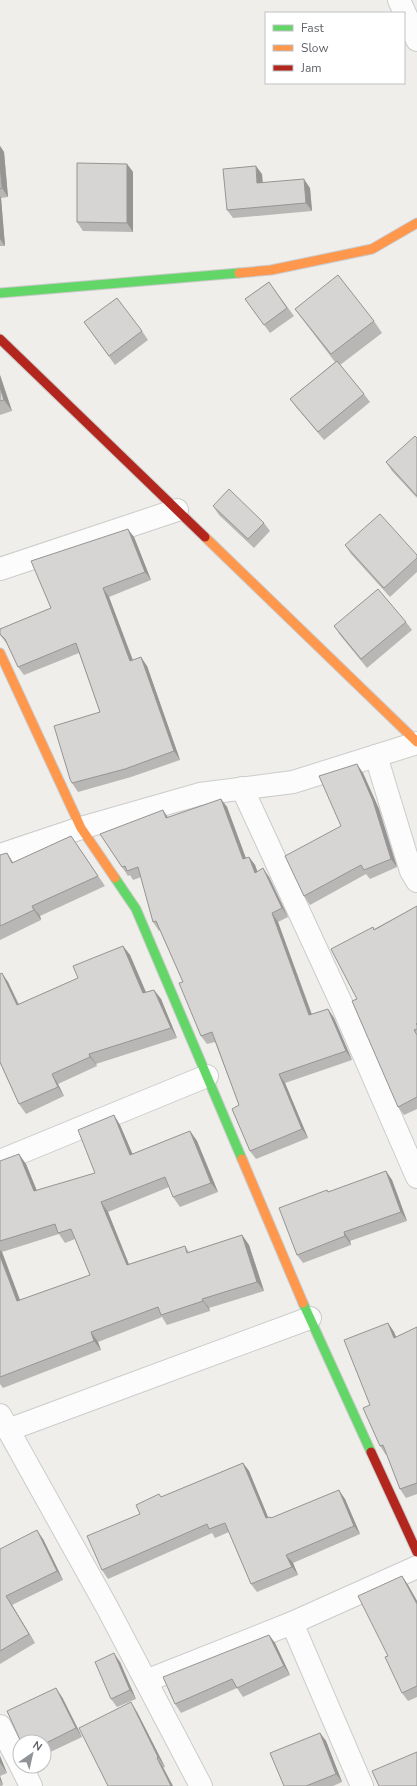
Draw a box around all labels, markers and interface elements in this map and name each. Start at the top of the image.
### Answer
legend [265,12,405,84]
text: Fast [301,20,324,36]
text: Slow [301,40,329,56]
text: Jam [300,60,322,76]
north arrow [12,1734,52,1774]
text: N [30,1738,45,1755]

